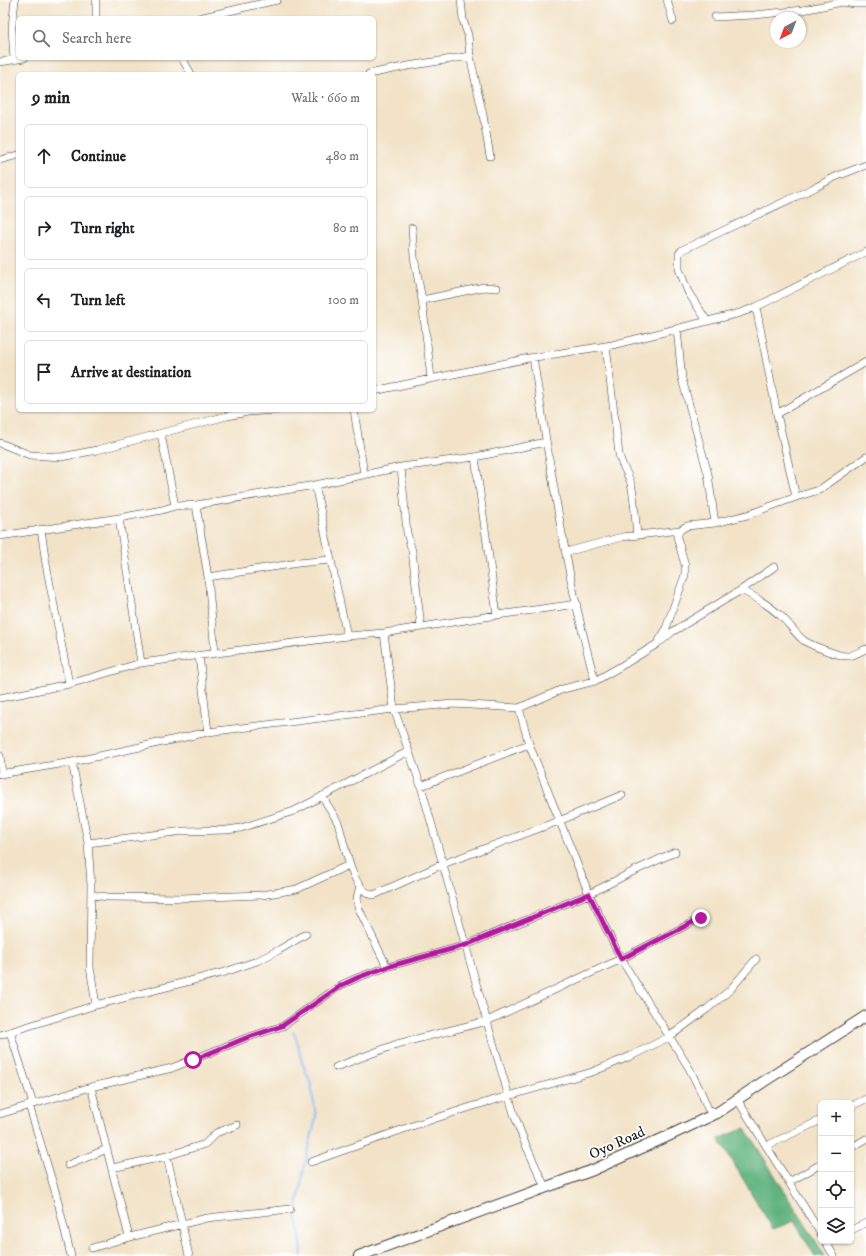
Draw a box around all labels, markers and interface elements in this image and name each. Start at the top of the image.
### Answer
north arrow [770,12,806,48]
search box [16,16,376,60]
icon: search [30,27,52,49]
text: Search here [62,29,131,48]
text: 9 min [32,87,70,109]
text: Walk · 660 m [291,90,360,106]
icon: ahead [33,145,55,167]
text: Continue [71,147,126,166]
text: 480 m [325,148,359,164]
icon: right [33,217,55,239]
text: Turn right [71,219,134,238]
text: 80 m [333,220,359,236]
icon: left [33,289,55,311]
text: Turn left [71,291,125,310]
text: 100 m [328,292,359,308]
icon: arrive [33,361,55,383]
text: Arrive at destination [71,363,191,382]
route end [692,909,710,927]
route start [184,1051,202,1069]
map controls [818,1100,854,1244]
button: + [818,1100,854,1136]
street label: Oyo Road [586,1122,648,1164]
button: − [818,1136,854,1172]
button: locate [818,1172,854,1208]
button: layers [818,1208,854,1244]

